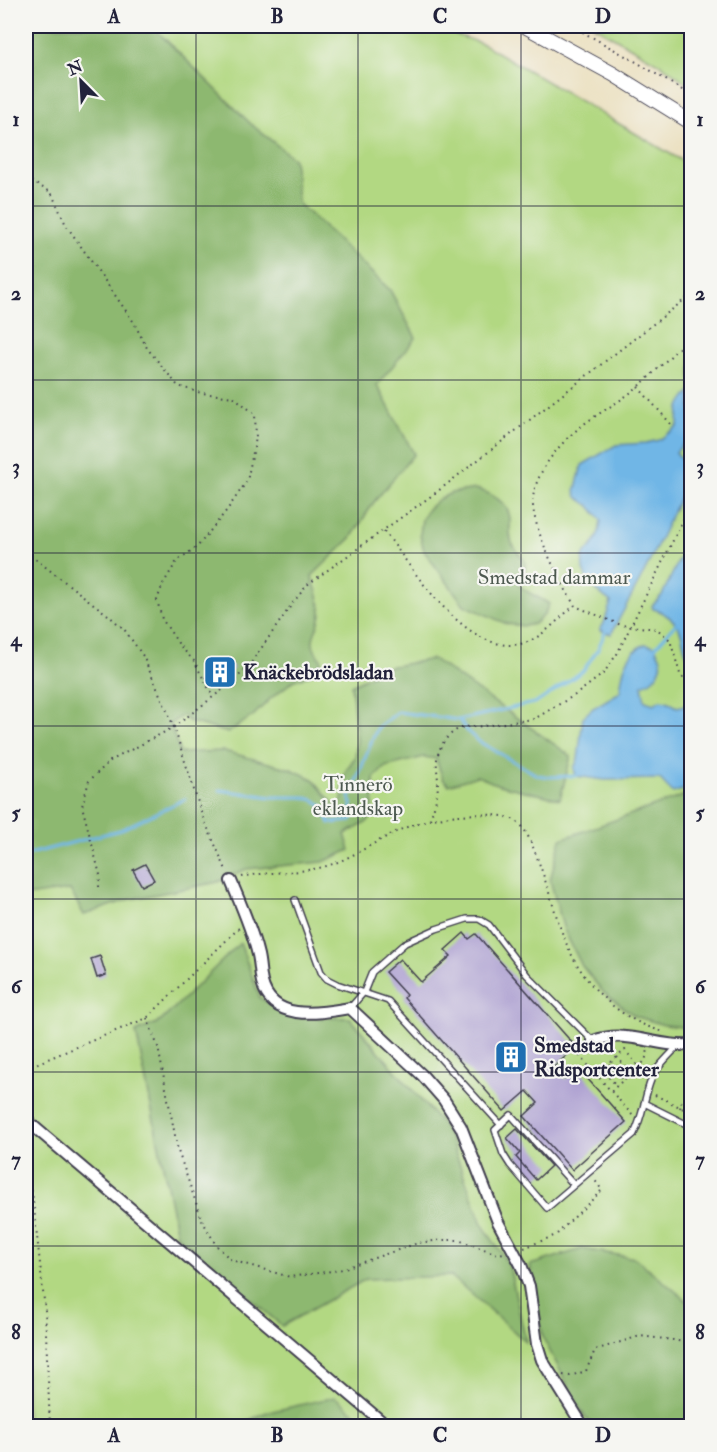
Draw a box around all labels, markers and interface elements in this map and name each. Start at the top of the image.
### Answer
text: A [107,4,121,29]
text: B [270,4,284,29]
text: C [433,4,447,29]
text: D [595,4,611,29]
north arrow [51,51,111,111]
text: N [64,56,87,81]
text: 1 [12,107,20,132]
text: 1 [696,107,704,132]
text: 2 [11,281,21,306]
text: 2 [695,281,705,306]
text: 3 [12,454,20,479]
text: 3 [696,454,704,479]
park label: Smedstad dammar [478,564,630,591]
text: 4 [10,627,23,652]
text: 4 [694,627,707,652]
building icon: Knäckebrödsladan [202,654,238,690]
place label: Knäckebrödsladan [243,659,394,686]
park label: Tinnerö eklandskap [313,771,403,822]
text: 5 [12,800,22,825]
text: 5 [696,800,706,825]
text: 6 [11,974,23,999]
text: 6 [695,974,707,999]
place label: Smedstad Ridsportcenter [534,1032,660,1083]
building icon: Smedstad Ridsportcenter [493,1039,529,1075]
text: 7 [11,1147,21,1172]
text: 7 [695,1147,705,1172]
text: 8 [11,1320,21,1345]
text: 8 [695,1320,705,1345]
text: A [107,1423,121,1448]
text: B [270,1423,284,1448]
text: C [433,1423,447,1448]
text: D [595,1423,611,1448]

